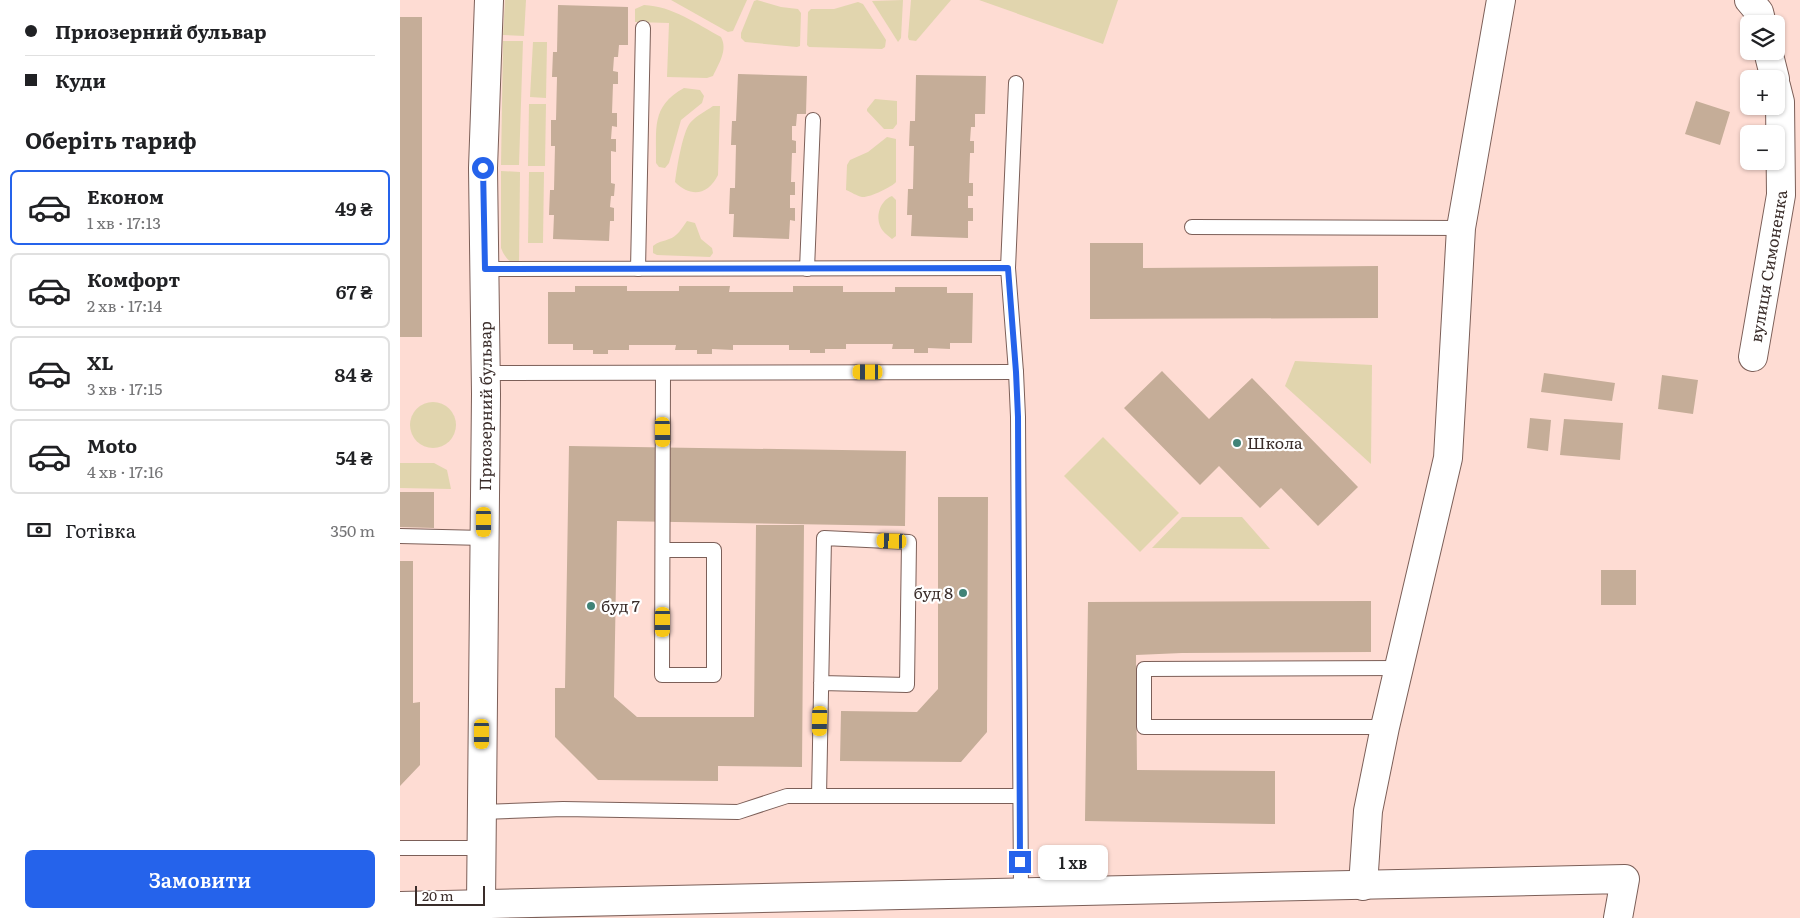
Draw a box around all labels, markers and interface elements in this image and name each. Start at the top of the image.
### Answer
map controls [1740,15,1785,170]
button: layers [1740,15,1785,60]
text: Приозерний бульвар [55,17,267,45]
text: Куди [55,66,106,94]
button: + [1740,70,1785,115]
text: Оберіть тариф [25,123,197,156]
button: − [1740,125,1785,170]
route start [472,157,494,179]
text: Економ [87,182,164,210]
icon: car [27,185,72,230]
street label: вулиця Симоненка [1743,190,1792,344]
text: 49 ₴ [335,194,373,222]
text: 1 хв · 17:13 [87,210,161,234]
text: Комфорт [87,265,180,293]
icon: car [27,268,72,313]
text: 67 ₴ [336,277,373,305]
text: 2 хв · 17:14 [87,293,162,317]
street label: Приозерний бульвар [472,321,497,491]
text: XL [87,348,114,376]
icon: car [27,351,72,396]
text: 84 ₴ [335,360,373,388]
car [853,365,883,380]
text: 3 хв · 17:15 [87,376,162,400]
car [655,417,670,447]
place label: Школа [1247,430,1303,454]
text: Moto [87,431,137,459]
icon: car [27,434,72,479]
marker: Школа [1231,437,1243,449]
text: 54 ₴ [335,443,373,471]
text: 4 хв · 17:16 [87,459,163,483]
car [476,507,491,537]
icon: cash [25,516,53,544]
text: Готівка [65,516,136,544]
text: 350 m [330,518,375,542]
car [876,533,907,549]
place label: буд 8 [913,580,953,604]
marker: буд 8 [957,587,969,599]
place label: буд 7 [601,593,640,617]
marker: буд 7 [585,600,597,612]
car [655,607,670,637]
car [812,706,827,736]
car [474,719,489,749]
callout: 1 хв [1038,844,1108,880]
button: Замовити [25,850,375,908]
text: 1 хв [1059,850,1087,874]
route end [1009,851,1031,873]
scale bar [415,883,485,906]
text: 20 m [422,885,454,905]

